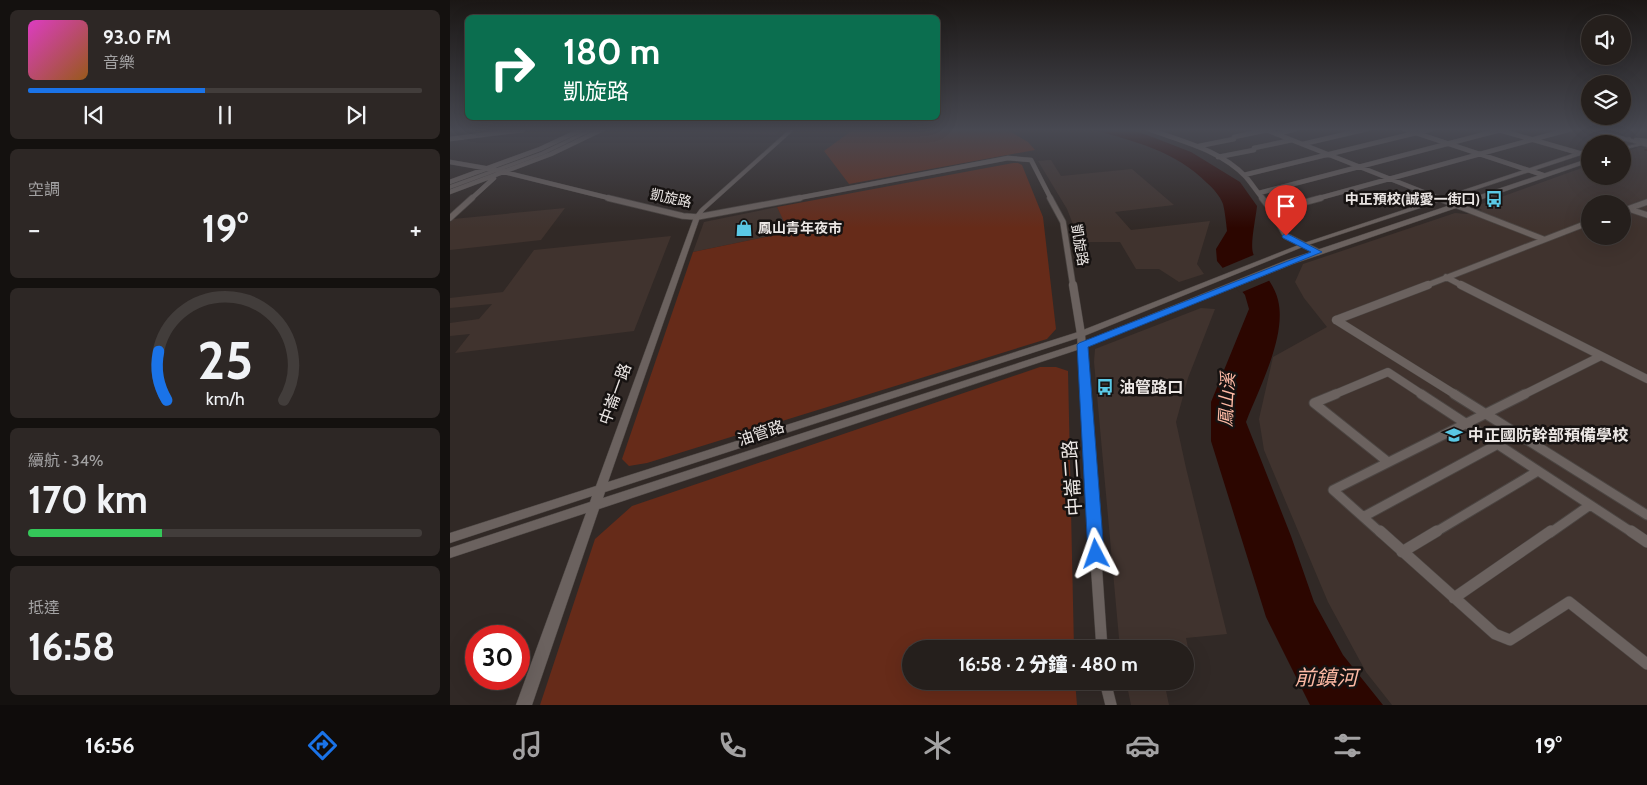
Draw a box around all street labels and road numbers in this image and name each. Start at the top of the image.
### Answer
street label: 凱旋路 [649,185,693,211]
street label: 凱旋路 [1067,223,1093,267]
street label: 中崙一路 [595,361,635,427]
street label: 油管路 [735,417,787,449]
street label: 中崙二路 [1058,439,1086,517]

